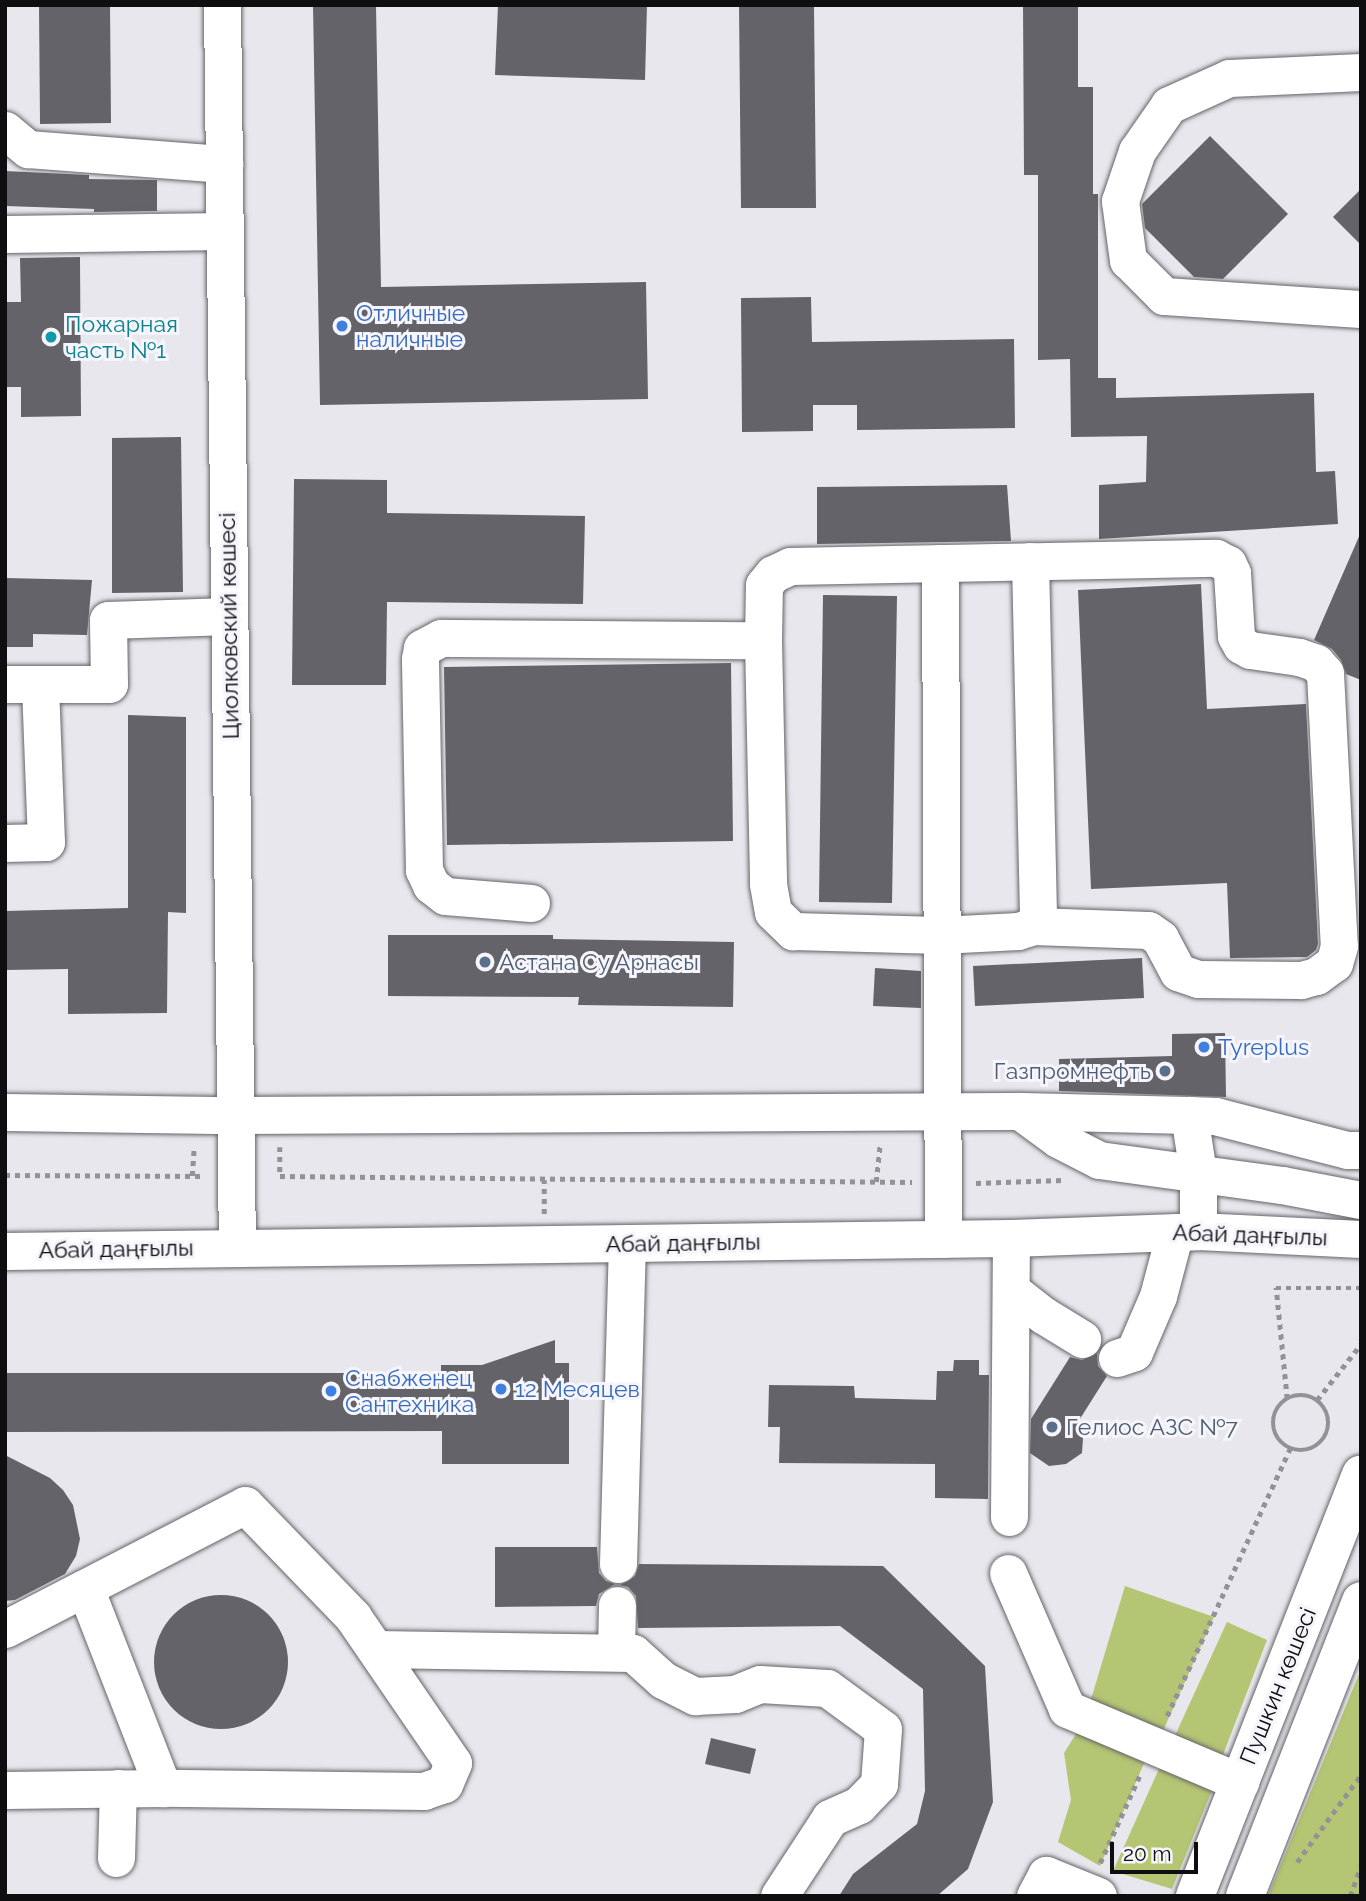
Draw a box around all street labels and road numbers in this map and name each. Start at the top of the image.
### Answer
street label: Циолковский көшесі [213,512,245,740]
street label: Абай даңғылы [1172,1219,1328,1251]
street label: Абай даңғылы [605,1228,761,1258]
street label: Абай даңғылы [38,1234,194,1264]
street label: Пушкин көшесі [1234,1604,1322,1768]

